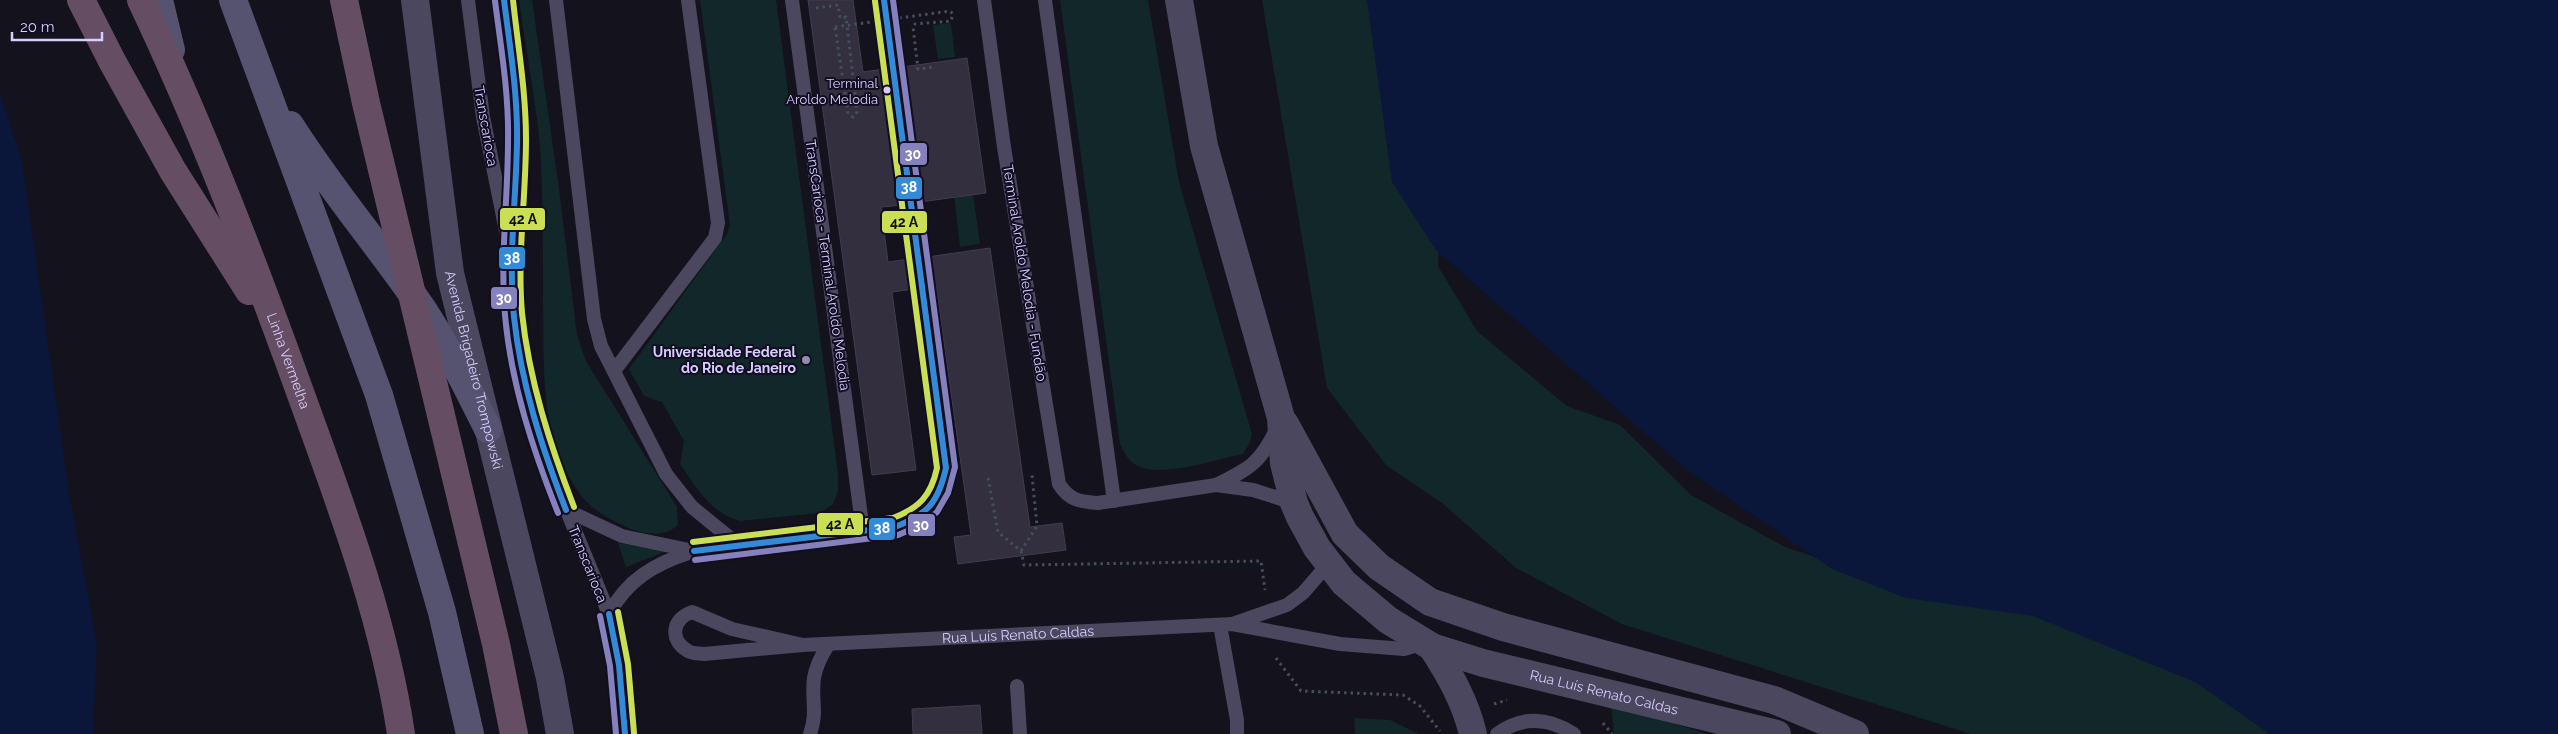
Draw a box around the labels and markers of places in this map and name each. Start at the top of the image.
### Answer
place label: Terminal Aroldo Melodia [786,76,878,107]
marker: Terminal Aroldo Melodia [882,85,892,95]
place label: Universidade Federal do Rio de Janeiro [653,344,797,376]
marker: Universidade Federal do Rio de Janeiro [800,354,812,366]

